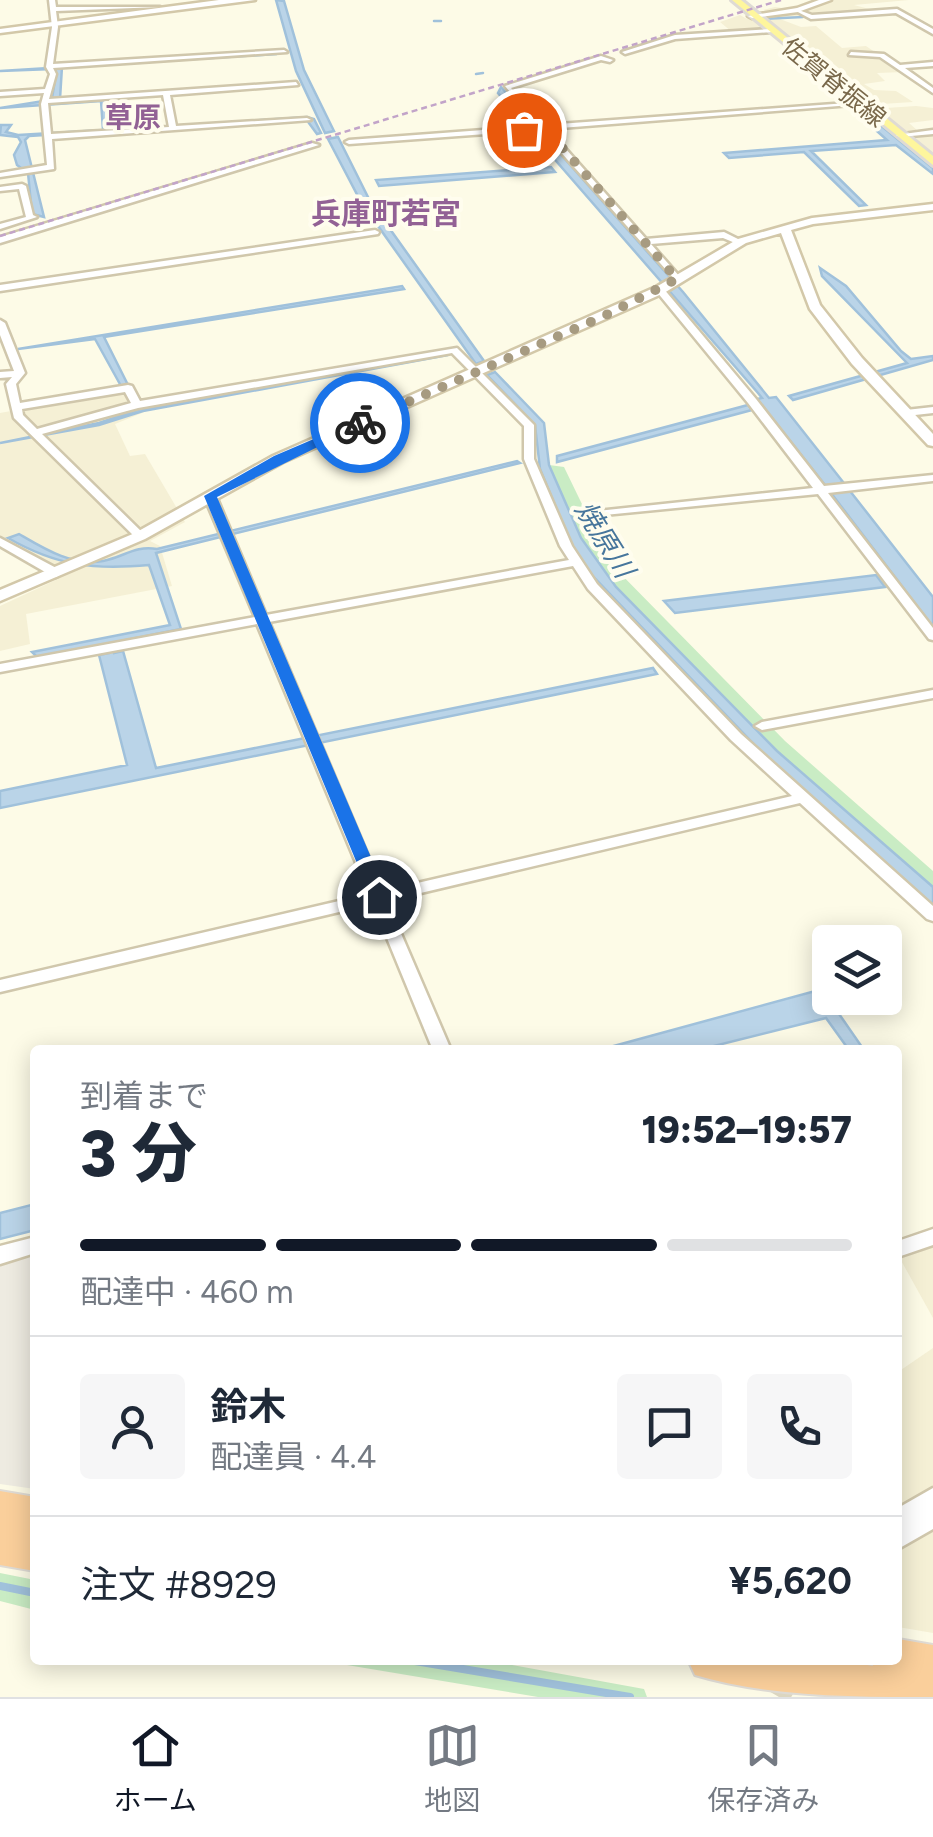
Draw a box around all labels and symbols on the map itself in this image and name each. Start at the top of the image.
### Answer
street label: 佐賀脊振線 [776,31,892,133]
pin [482,88,567,173]
district label: 草原 [105,100,161,134]
district label: 兵庫町若宮 [311,195,461,232]
courier [310,373,410,473]
water label: 焼原川 [568,494,643,586]
pin [337,855,422,940]

